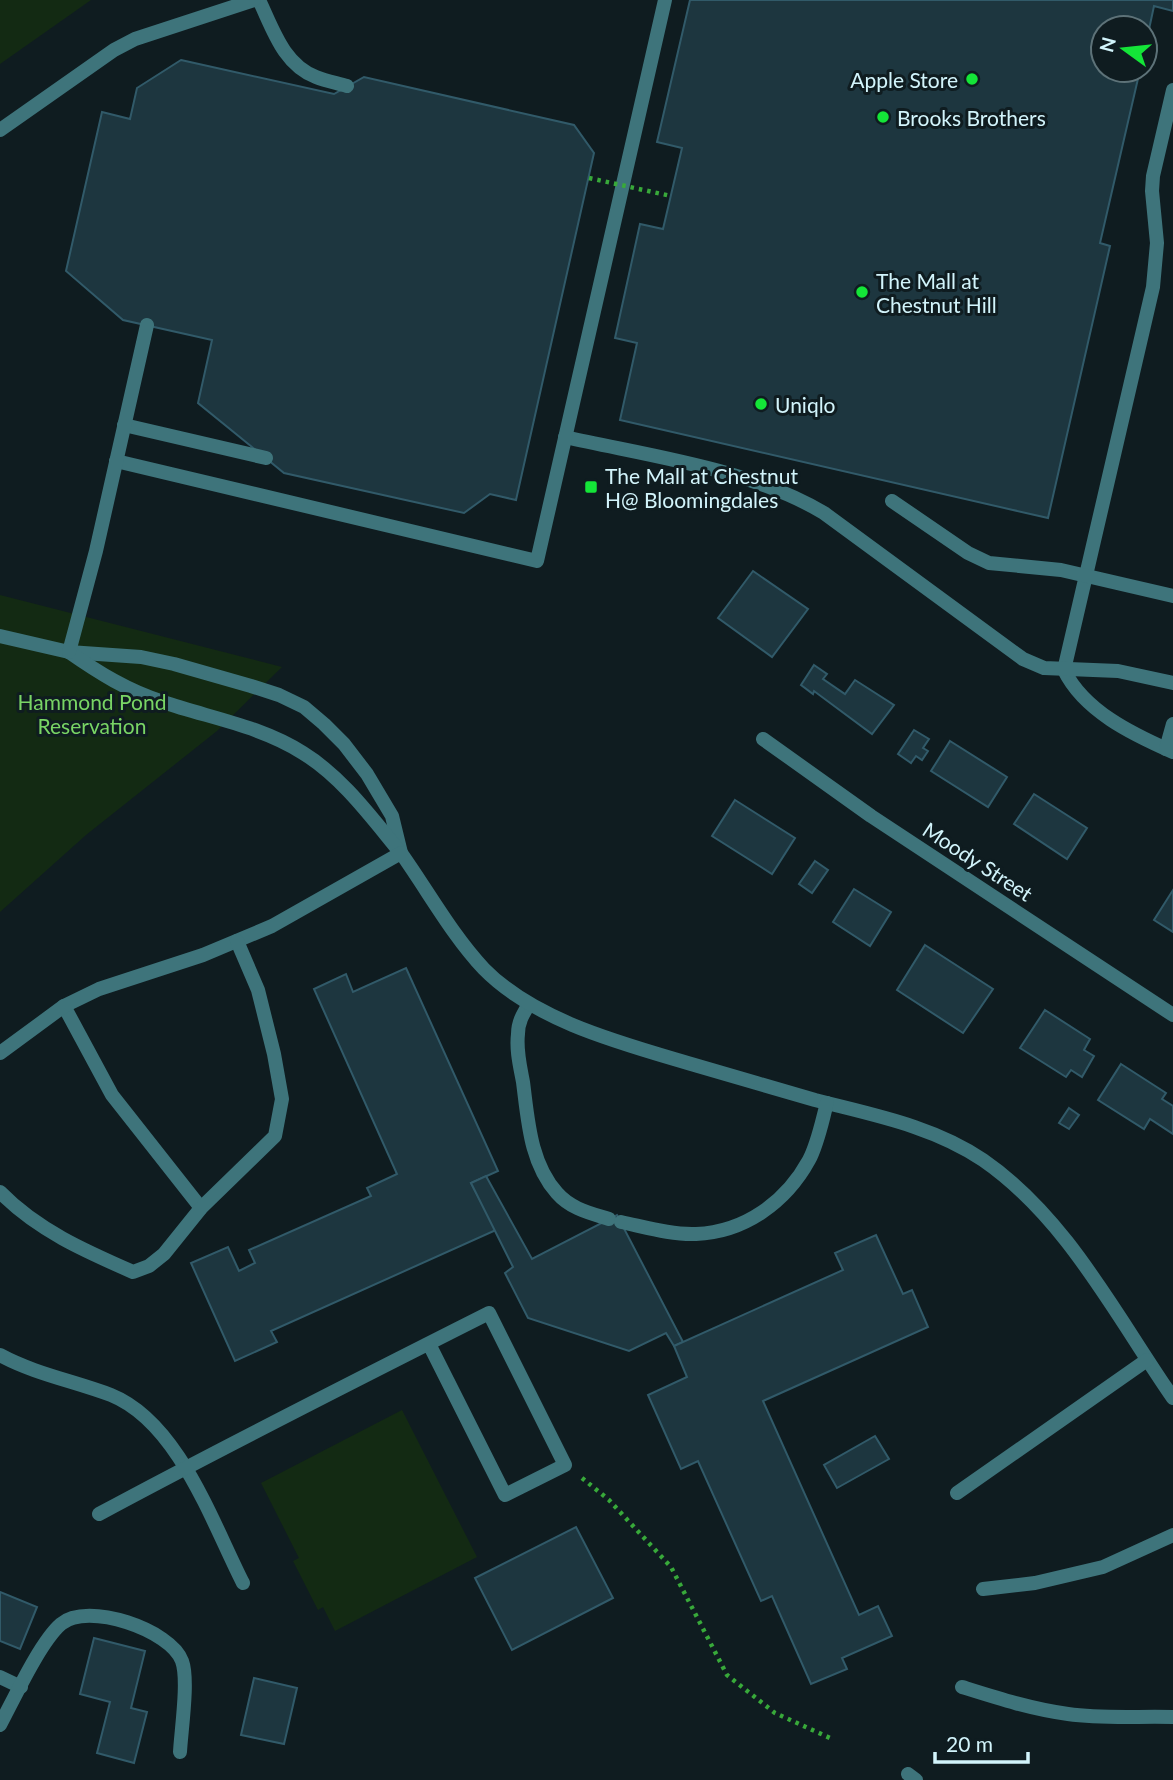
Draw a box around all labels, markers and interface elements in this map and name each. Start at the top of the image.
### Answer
north arrow [1089,14,1159,84]
text: N [1094,34,1120,55]
place label: Apple Store [850,67,958,92]
marker: Apple Store [964,71,980,87]
place label: Brooks Brothers [897,105,1046,130]
marker: Brooks Brothers [875,109,891,125]
place label: The Mall at Chestnut Hill [876,268,997,317]
marker: The Mall at Chestnut Hill [854,284,870,300]
place label: Uniqlo [775,392,836,417]
marker: Uniqlo [753,396,769,412]
place label: The Mall at Chestnut H@ Bloomingdales [605,463,798,512]
marker: The Mall at Chestnut H@ Bloomingdales [583,479,599,495]
park label: Hammond Pond Reservation [18,689,166,738]
street label: Moody Street [918,816,1038,906]
scale bar [935,1720,1028,1764]
text: 20 m [946,1731,993,1756]

